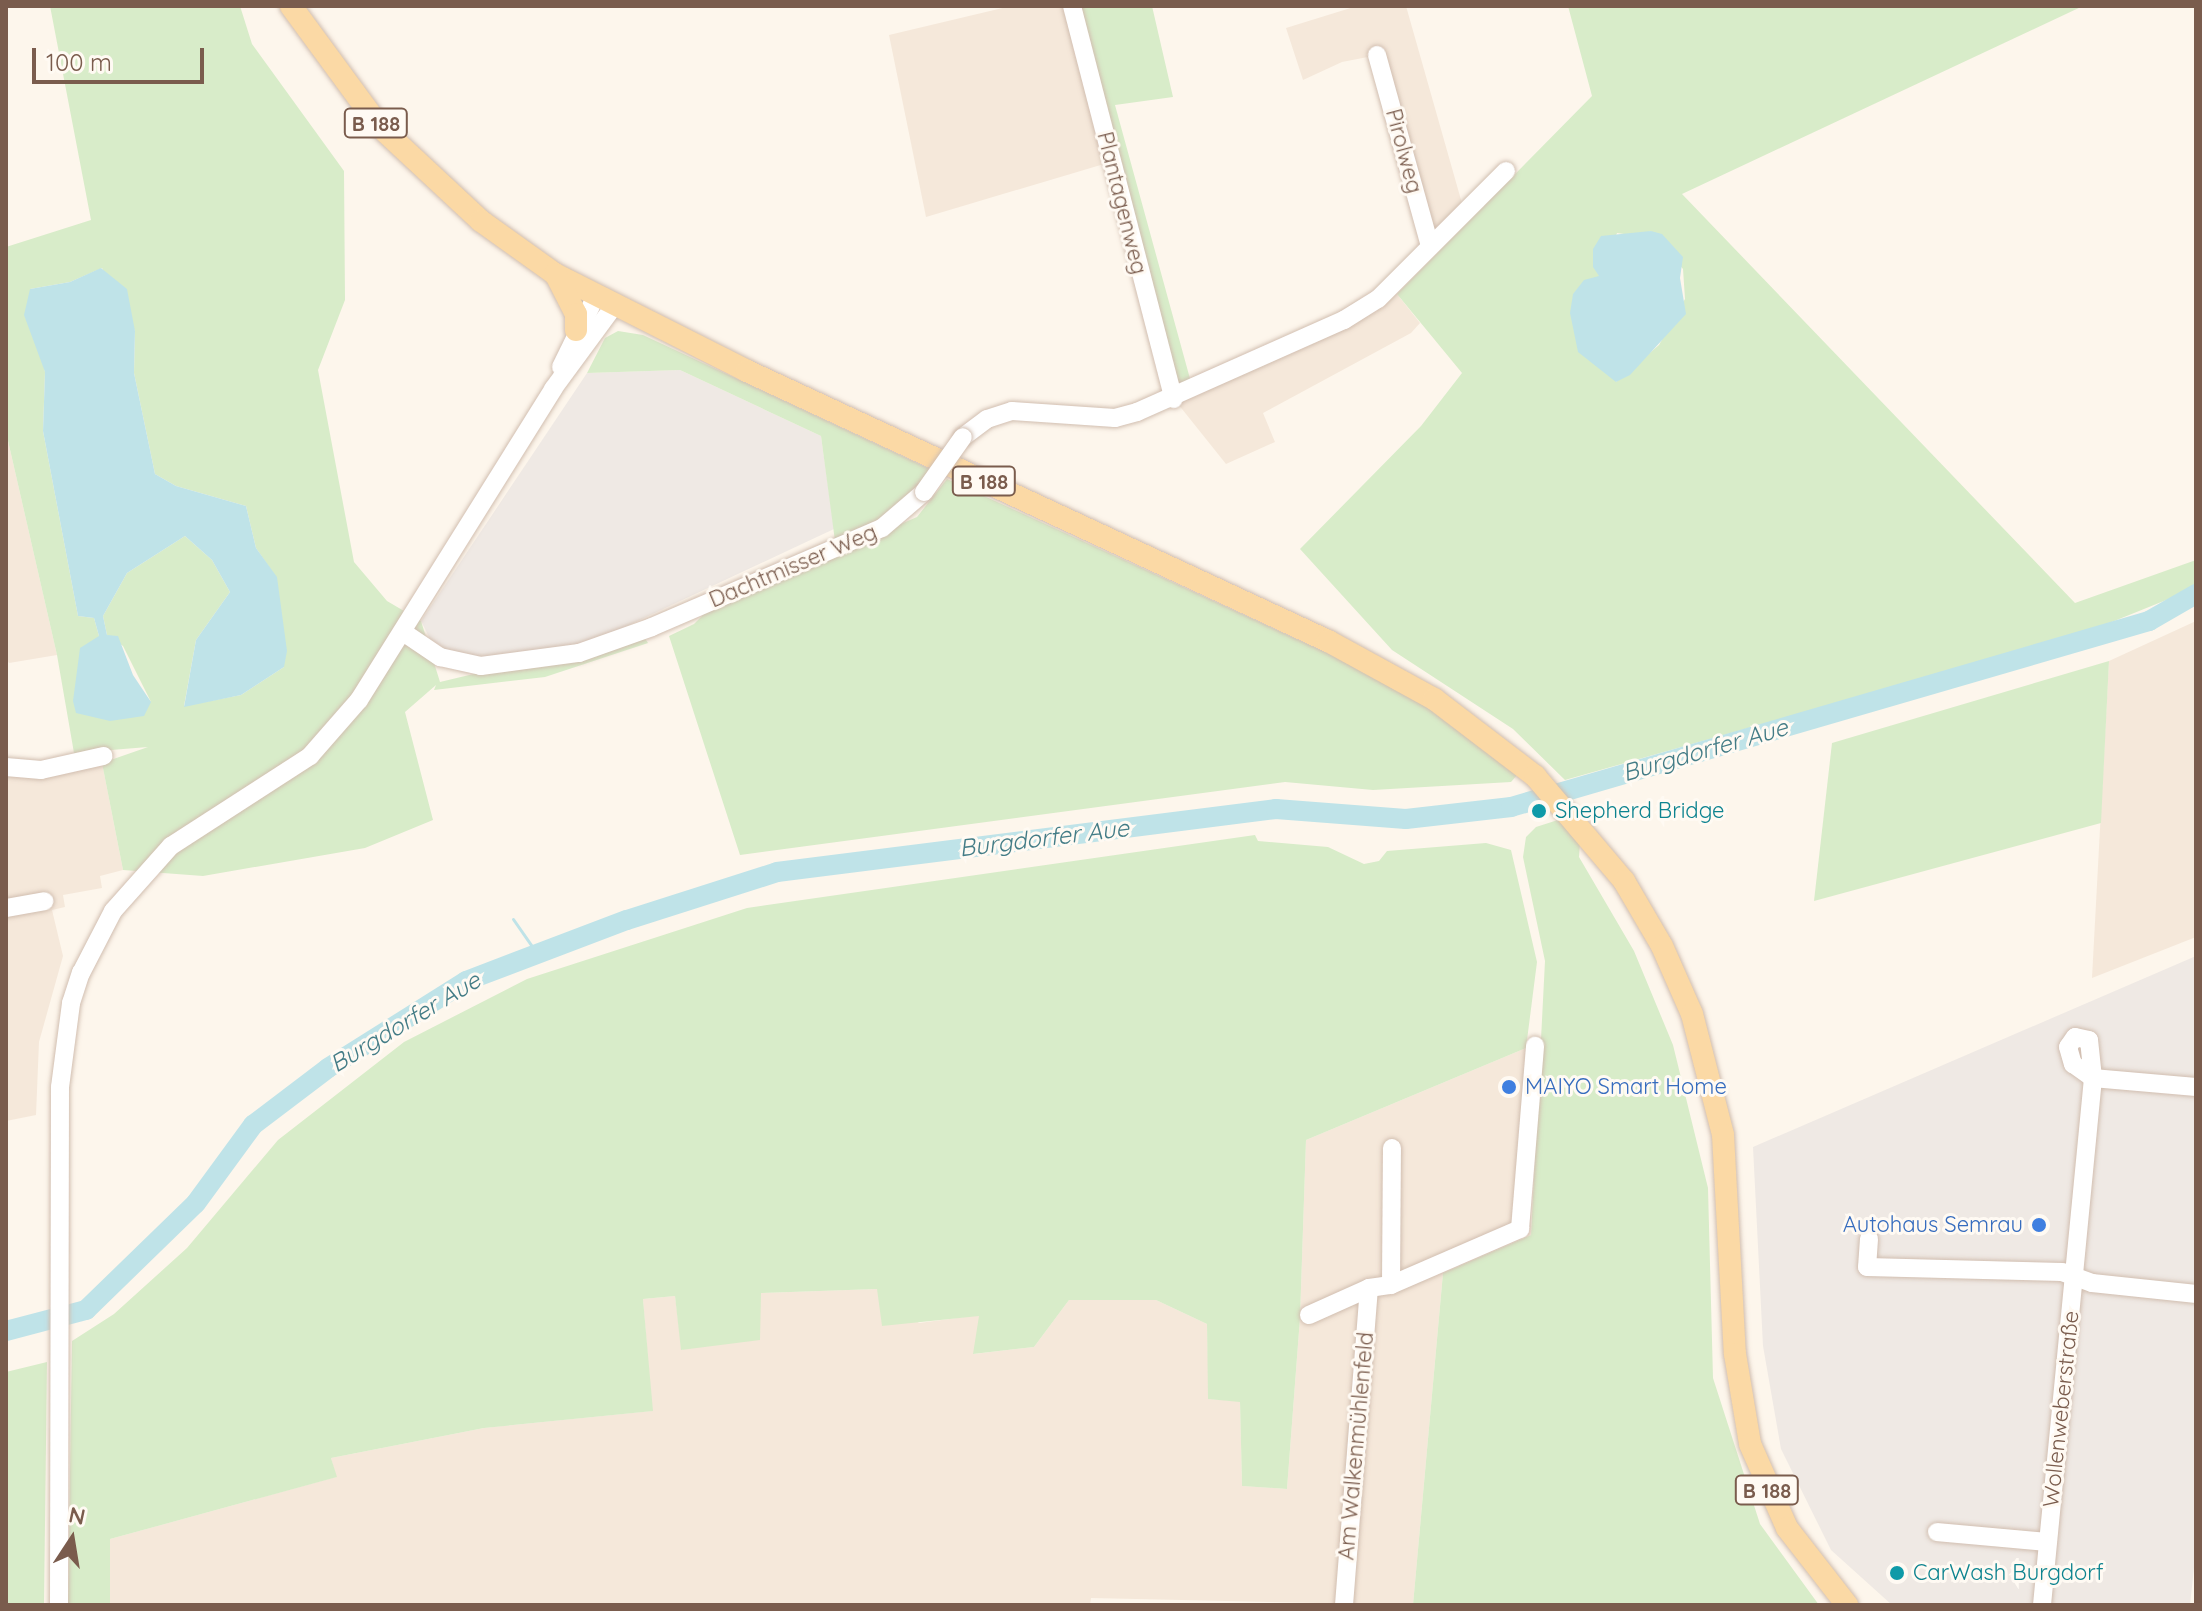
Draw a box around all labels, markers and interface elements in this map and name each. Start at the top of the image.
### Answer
scale bar [36,32,208,82]
text: 100 m [46,47,112,77]
street label: Pirolweg [1380,106,1428,196]
road number: B 188 [342,107,410,139]
street label: Plantagenweg [1092,129,1152,277]
road number: B 188 [950,465,1018,497]
street label: Dachtmisser Weg [705,519,881,613]
water label: Burgdorfer Aue [1619,713,1791,787]
place label: Shepherd Bridge [1555,798,1724,824]
marker: Shepherd Bridge [1530,802,1548,820]
water label: Burgdorfer Aue [958,813,1130,863]
water label: Burgdorfer Aue [324,966,486,1078]
place label: MAIYO Smart Home [1525,1074,1727,1100]
marker: MAIYO Smart Home [1500,1078,1518,1096]
place label: Autohaus Semrau [1843,1212,2023,1238]
marker: Autohaus Semrau [2030,1216,2048,1234]
street label: Wollenweberstraße [2038,1309,2084,1509]
street label: Am Walkenmühlenfeld [1333,1331,1379,1561]
road number: B 188 [1733,1474,1801,1506]
north arrow [32,1499,112,1579]
text: N [66,1500,88,1531]
place label: CarWash Burgdorf [1913,1560,2104,1586]
marker: CarWash Burgdorf [1888,1564,1906,1582]

